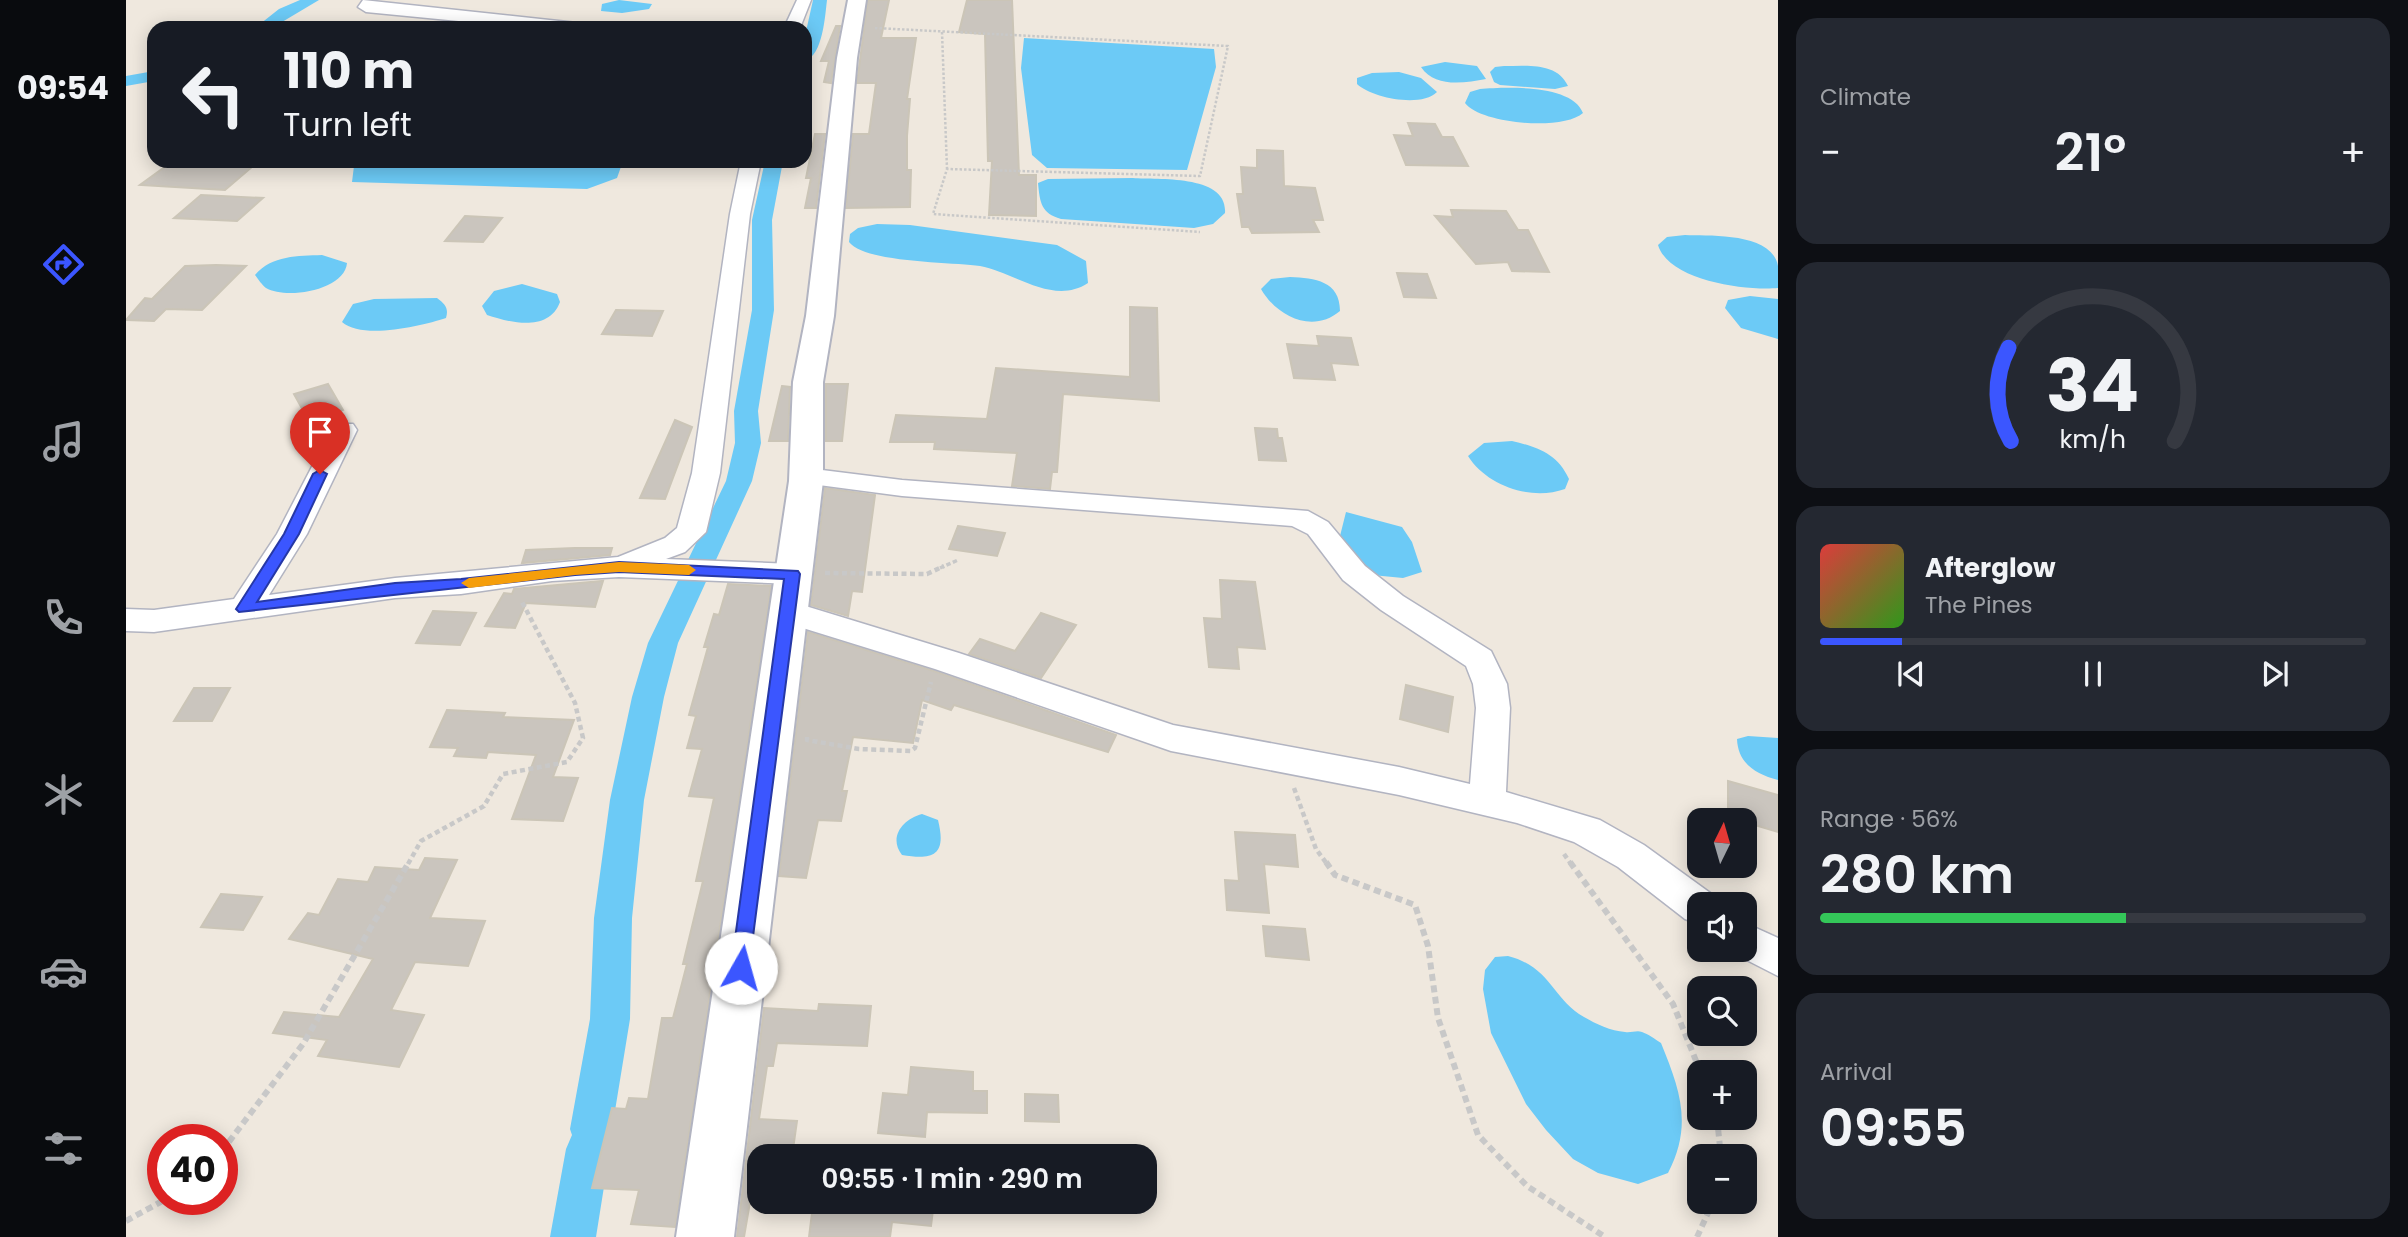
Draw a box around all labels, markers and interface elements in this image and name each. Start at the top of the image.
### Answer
text: 110 m [283,37,414,105]
icon: left [168,49,259,140]
text: 09:54 [17,65,109,110]
text: Climate [1820,81,1911,113]
text: Turn left [283,102,412,147]
text: 21° [2055,116,2126,189]
text: − [1820,126,1841,179]
text: + [2340,126,2366,179]
icon: directions [39,240,88,289]
text: 34 [2046,335,2140,436]
pin [290,402,350,474]
icon: arrive [301,413,339,451]
icon: music [39,417,88,466]
text: km/h [2060,421,2126,456]
text: Afterglow [1925,550,2056,586]
text: The Pines [1925,589,2033,621]
icon: phone [39,593,88,642]
icon: previous [1892,655,1930,693]
icon: pause [2074,655,2112,693]
icon: next [2256,655,2294,693]
icon: climate [39,770,88,819]
text: Range · 56% [1820,803,1958,835]
north arrow [1687,808,1757,878]
map controls [1687,808,1757,1214]
text: 280 km [1820,838,2014,911]
button: sound [1687,892,1757,962]
position arrow [704,931,778,1005]
icon: car [39,947,88,996]
button: search [1687,976,1757,1046]
text: Arrival [1820,1056,1892,1088]
button: + [1687,1060,1757,1130]
text: 09:55 [1820,1091,1967,1164]
icon: filters [39,1124,88,1173]
speed limit sign: 40 [147,1124,238,1215]
button: − [1687,1144,1757,1214]
text: 09:55 · 1 min · 290 m [822,1161,1082,1197]

